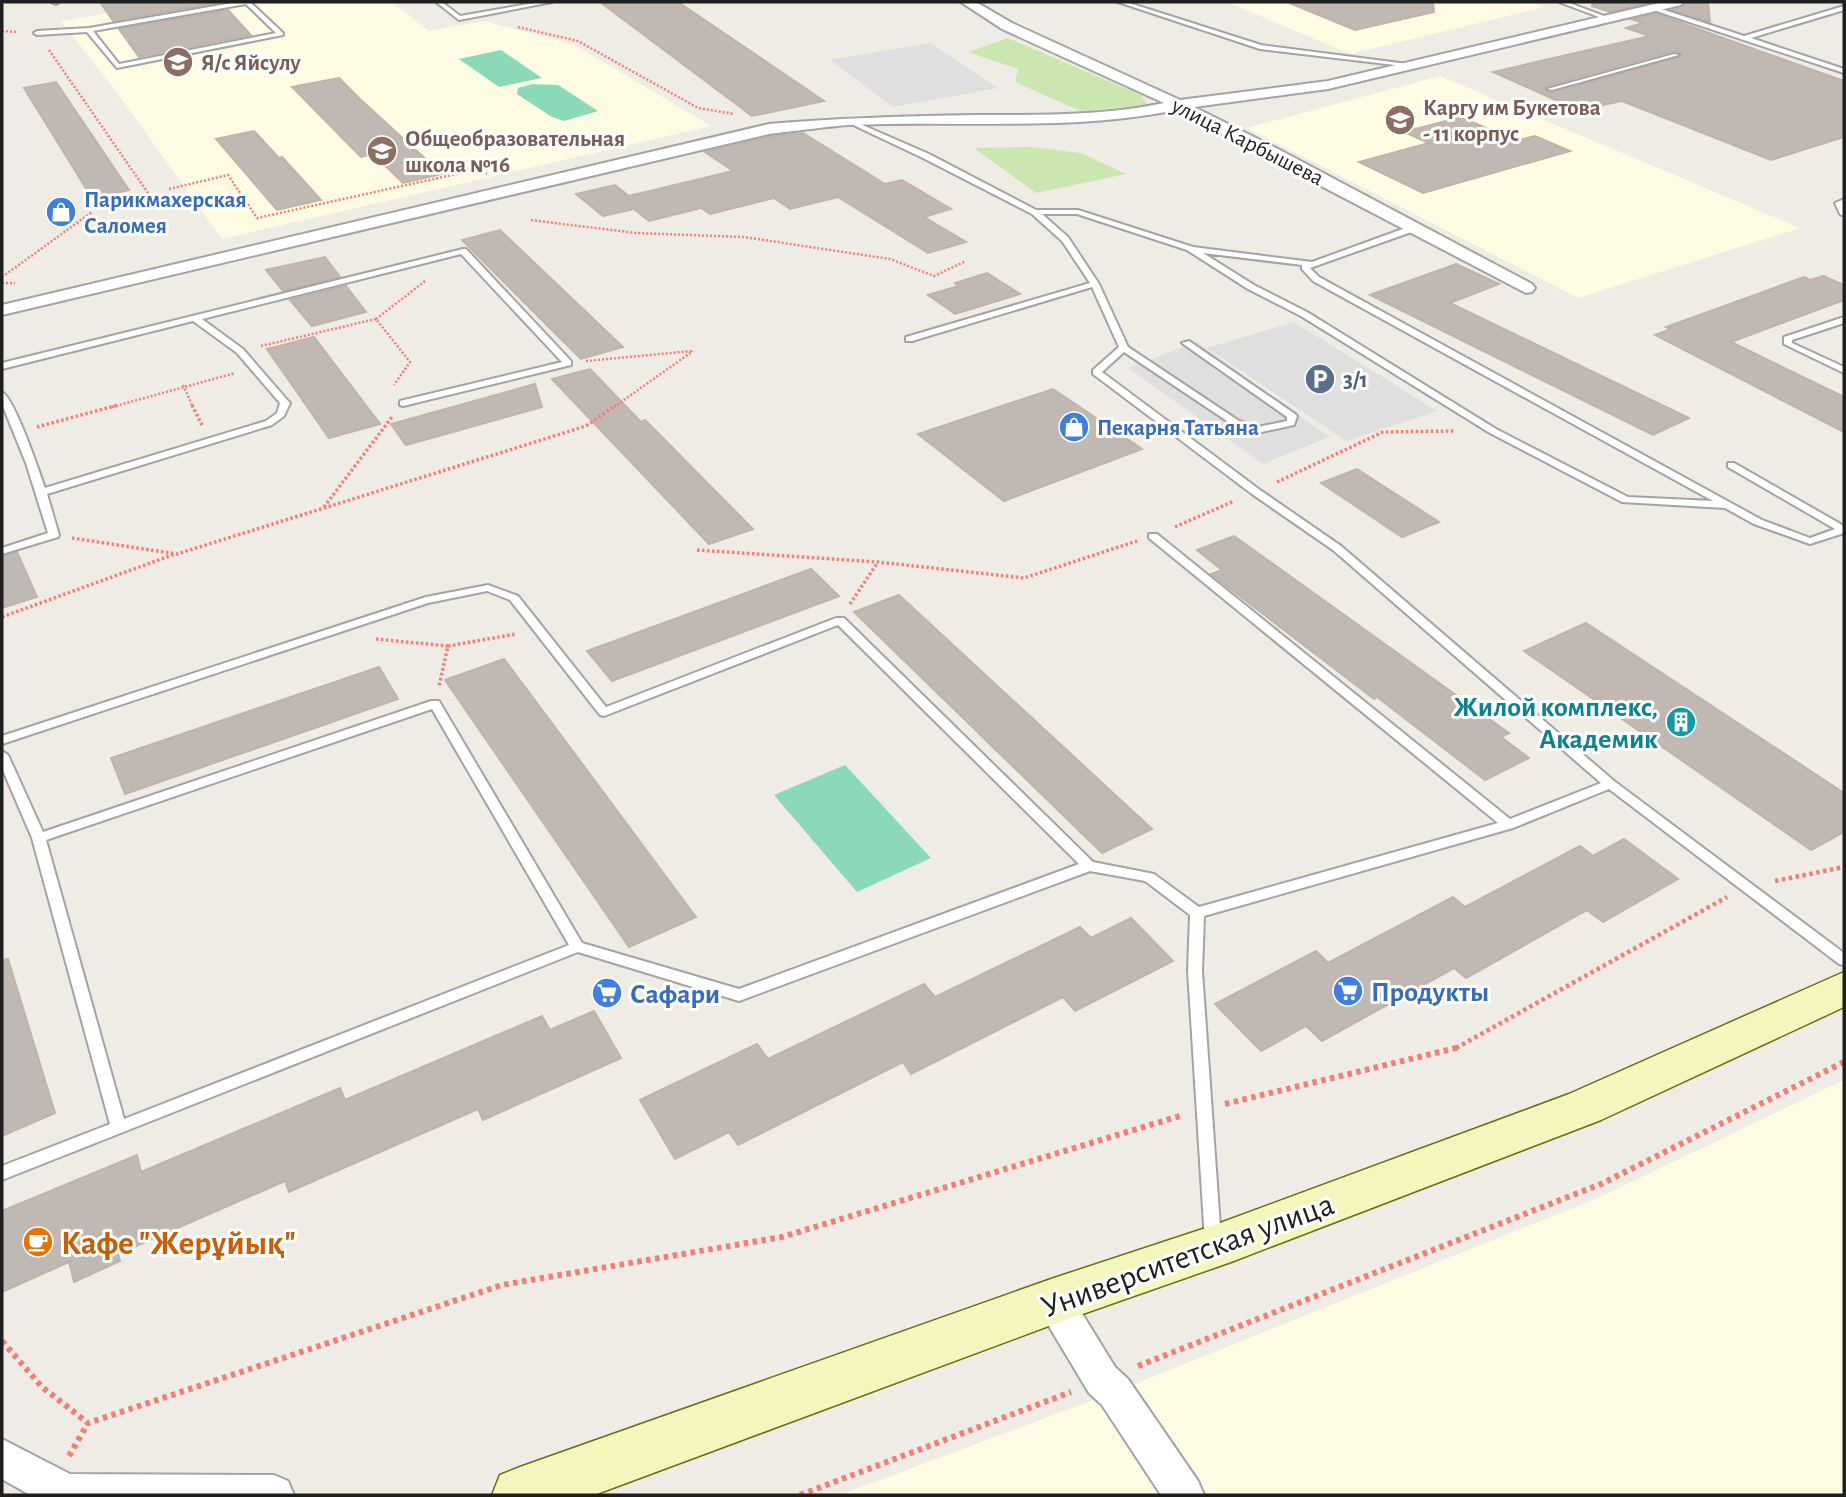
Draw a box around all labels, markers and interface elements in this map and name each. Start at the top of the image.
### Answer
school or university icon: Я/c Яйсулу [161,45,195,79]
place label: Я/c Яйсулу [201,52,301,75]
street label: улица Карбышева [1167,94,1327,191]
place label: Каргу им Букетова - 11 корпус [1423,97,1601,146]
school or university icon: Каргу им Букетова - 11 корпус [1383,103,1417,137]
place label: Общеобразовательная школа №16 [405,128,625,177]
school or university icon: Общеобразовательная школа №16 [365,134,399,168]
place label: Парикмахерская Саломея [84,189,247,238]
shop icon: Парикмахерская Саломея [44,195,78,229]
parking icon: 3/1 [1303,362,1337,396]
place label: 3/1 [1343,369,1368,392]
shop icon: Пекарня Татьяна [1057,410,1091,444]
place label: Пекарня Татьяна [1097,417,1259,440]
place label: Жилой комплекс, Академик [1453,694,1658,754]
building icon: Жилой комплекс, Академик [1664,705,1698,739]
supermarket icon: Продукты [1331,974,1365,1008]
supermarket icon: Сафари [590,976,624,1010]
place label: Продукты [1371,979,1489,1007]
place label: Сафари [630,981,720,1009]
street label: Университетская улица [1037,1188,1339,1325]
cafe icon: Кафе "Жерұйық" [21,1225,55,1259]
place label: Кафе "Жерұйық" [61,1228,296,1261]

